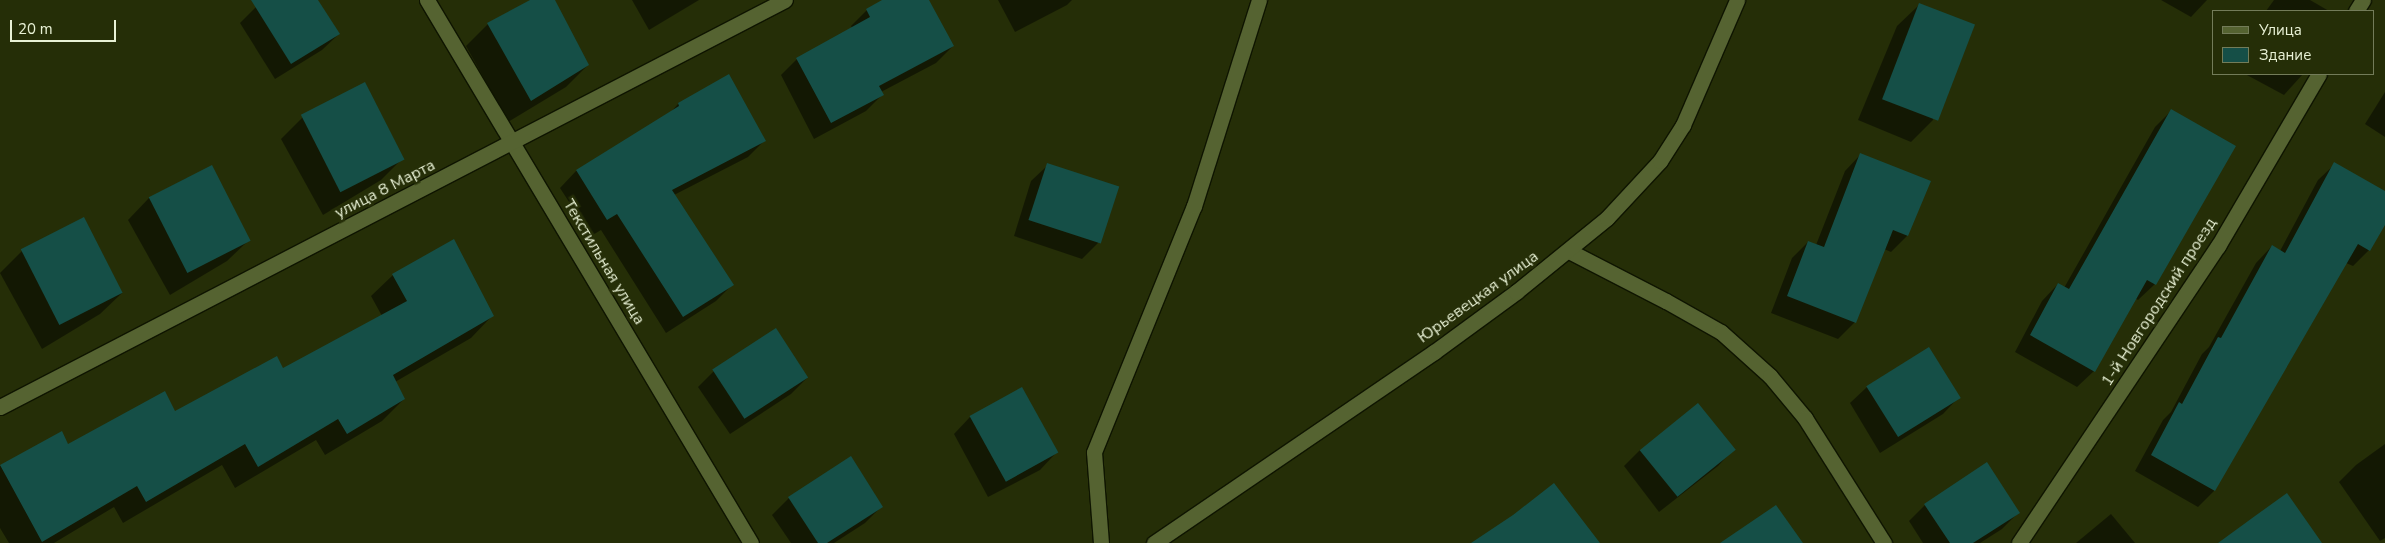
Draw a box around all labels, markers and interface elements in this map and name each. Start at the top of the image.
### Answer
scale bar [12,10,119,42]
legend [2212,10,2375,75]
text: 20 m [18,19,53,39]
text: Улица [2259,20,2302,40]
text: Здание [2259,45,2311,65]
street label: улица 8 Марта [332,155,438,223]
street label: Текстильная улица [559,196,649,328]
street label: 1-й Новгородский проезд [2097,214,2221,390]
street label: Юрьевецкая улица [1414,247,1542,347]

